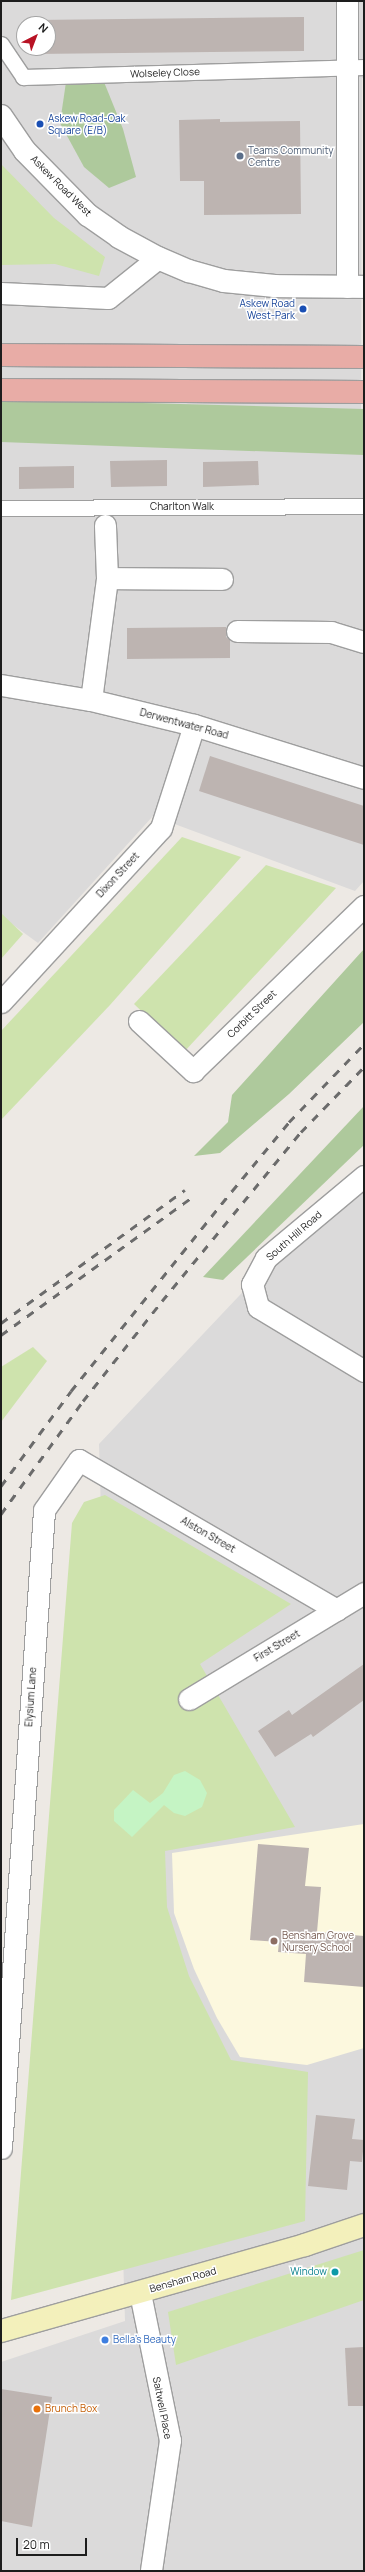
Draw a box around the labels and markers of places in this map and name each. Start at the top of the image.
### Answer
place label: Askew Road-Oak Square (E/B) [48,112,125,136]
marker: Askew Road-Oak Square (E/B) [35,119,45,129]
place label: Teams Community Centre [248,144,334,168]
marker: Teams Community Centre [235,151,245,161]
place label: Askew Road West-Park [240,297,295,320]
marker: Askew Road West-Park [298,304,308,314]
place label: Bensham Grove Nursery School [282,1929,354,1952]
marker: Bensham Grove Nursery School [269,1936,279,1946]
place label: Window [290,2266,327,2278]
marker: Window [330,2267,340,2277]
place label: Bella’s Beauty [113,2334,176,2346]
marker: Bella’s Beauty [100,2335,110,2345]
place label: Brunch Box [45,2403,97,2415]
marker: Brunch Box [32,2404,42,2414]

